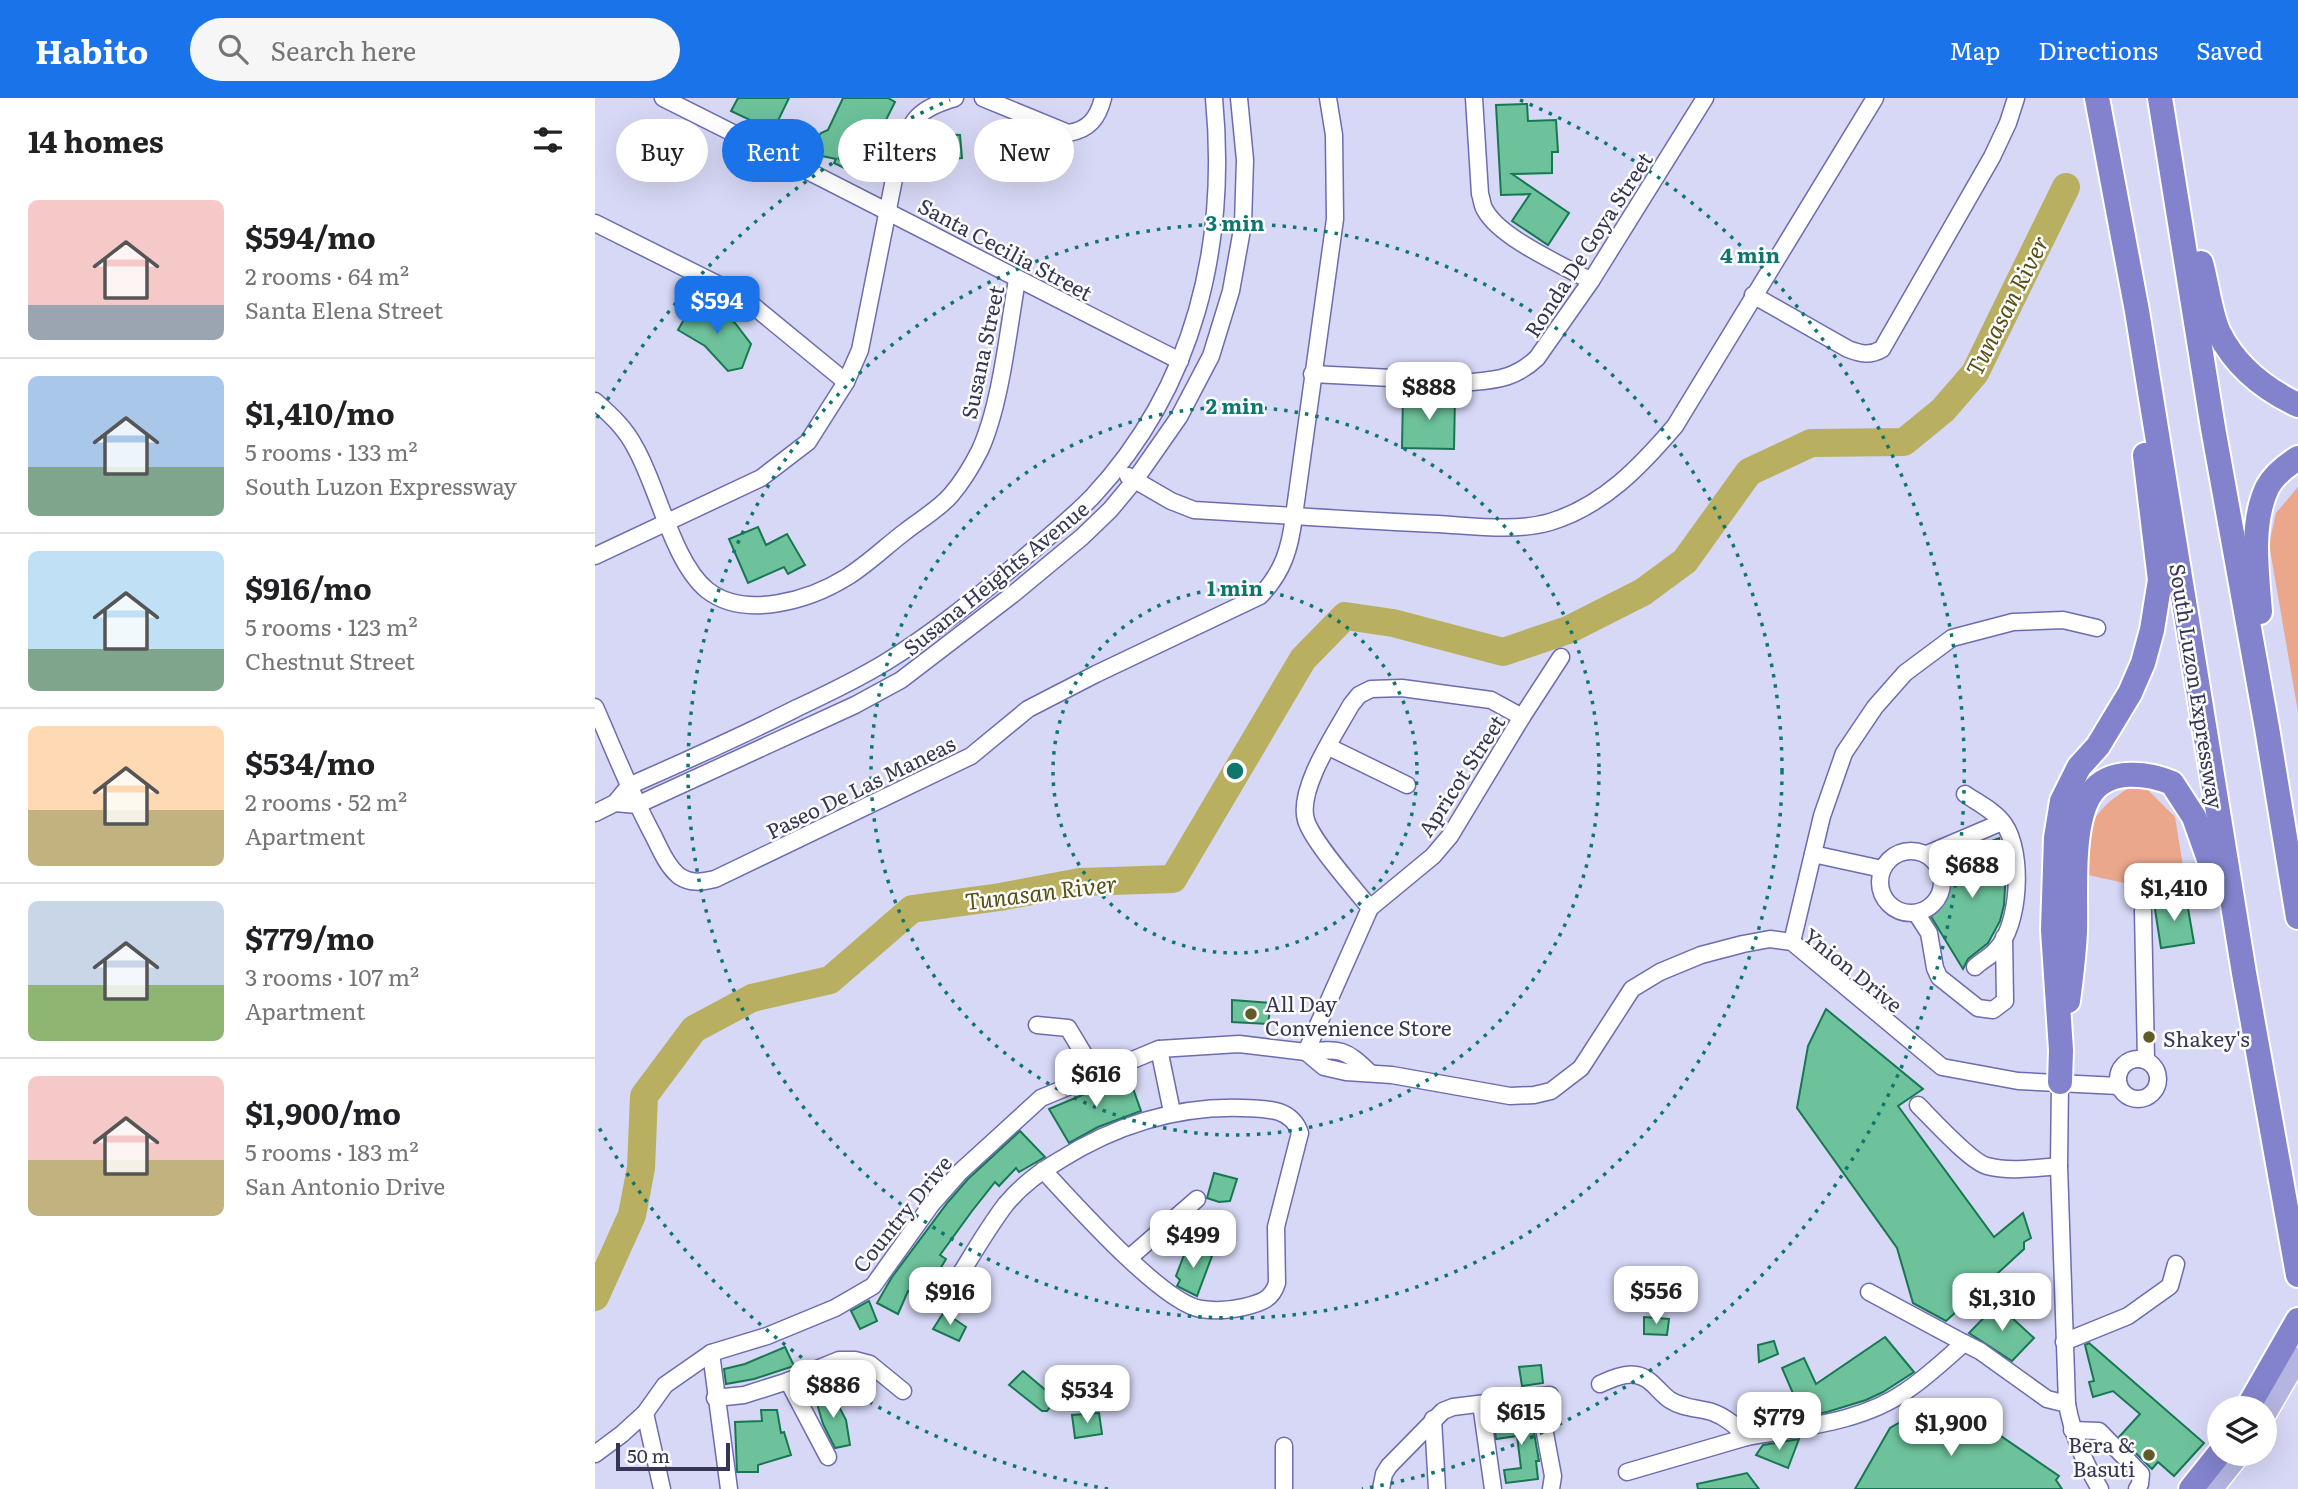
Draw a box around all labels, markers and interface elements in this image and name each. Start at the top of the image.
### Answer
search box [190,18,680,81]
text: Habito [35,25,148,74]
icon: search [214,30,252,68]
text: Search here [270,30,416,69]
text: Map [1949,32,2000,67]
text: Directions [2038,32,2158,67]
text: Saved [2196,32,2263,67]
text: 14 homes [28,118,164,162]
chip: Buy [616,119,708,182]
chip: Rent [722,119,824,182]
chip: Filters [838,119,960,182]
chip: New [974,119,1074,182]
icon: filters [529,121,567,159]
street label: Ronda De Goya Street [1515,145,1659,343]
street label: Santa Cecilia Street [913,189,1099,307]
text: 3 min [1205,206,1265,237]
text: $594/mo [245,214,376,258]
icon: home [84,228,168,312]
water label: Tunasan River [1956,229,2056,381]
text: 4 min [1720,238,1780,269]
text: 2 rooms · 64 m² [245,258,409,292]
pin: $594 [676,276,758,336]
text: $594 [691,282,743,316]
street label: Susana Street [952,282,1010,422]
text: Santa Elena Street [245,292,443,326]
pin: $888 [1388,362,1470,422]
text: $888 [1402,368,1456,402]
text: 2 min [1206,389,1265,420]
text: $1,410/mo [245,390,395,434]
icon: home [84,404,168,488]
text: 5 rooms · 133 m² [245,434,418,468]
text: South Luzon Expressway [245,468,517,502]
street label: Susana Heights Avenue [895,492,1095,662]
street label: South Luzon Expressway [2163,561,2233,812]
text: $916/mo [245,565,372,609]
text: 1 min [1207,571,1263,602]
icon: home [84,579,168,663]
text: 5 rooms · 123 m² [245,609,418,643]
text: Chestnut Street [245,643,415,677]
street label: Apricot Street [1409,707,1511,842]
street label: Paseo De Las Maneas [760,727,960,845]
text: $534/mo [245,740,375,784]
icon: home [84,754,168,838]
centre of rings [1223,759,1247,783]
text: 2 rooms · 52 m² [245,784,407,818]
text: Apartment [245,818,365,852]
pin: $688 [1931,840,2013,900]
text: $688 [1945,846,1999,880]
pin: $1,410 [2117,864,2231,923]
water label: Tunasan River [963,865,1119,917]
text: $1,410 [2140,869,2208,903]
text: $779/mo [245,915,374,959]
street label: Ynion Drive [1798,919,1910,1019]
icon: home [84,929,168,1013]
text: 3 rooms · 107 m² [245,959,419,993]
place label: All Day Convenience Store [1265,987,1452,1042]
text: Apartment [245,993,365,1027]
marker: All Day Convenience Store [1243,1006,1259,1022]
place label: Shakey's [2163,1022,2250,1053]
marker: Shakey's [2141,1029,2157,1045]
pin: $616 [1055,1049,1137,1109]
text: $616 [1071,1055,1121,1089]
text: $1,900/mo [245,1090,401,1134]
icon: home [84,1104,168,1188]
text: 5 rooms · 183 m² [245,1134,419,1168]
street label: Country Drive [844,1148,958,1278]
text: San Antonio Drive [245,1168,445,1202]
pin: $499 [1152,1210,1234,1270]
text: $499 [1166,1216,1220,1250]
pin: $556 [1615,1266,1697,1326]
pin: $916 [909,1268,991,1327]
text: $556 [1630,1272,1682,1306]
text: $916 [925,1273,975,1307]
pin: $1,310 [1945,1274,2059,1333]
text: $1,310 [1968,1279,2036,1313]
pin: $886 [792,1360,874,1420]
text: $886 [806,1366,860,1400]
pin: $534 [1046,1366,1128,1425]
text: $534 [1061,1371,1113,1405]
pin: $615 [1480,1388,1562,1447]
pin: $779 [1738,1392,1820,1452]
text: $615 [1496,1393,1546,1427]
map controls [2207,1396,2277,1466]
button: layers [2207,1396,2277,1466]
text: $779 [1753,1398,1805,1432]
pin: $1,900 [1894,1398,2008,1458]
text: $1,900 [1915,1404,1987,1438]
place label: Bera & Basuti [2068,1428,2135,1483]
scale bar [616,1440,730,1472]
text: 50 m [627,1441,670,1469]
marker: Bera & Basuti [2141,1447,2157,1463]

